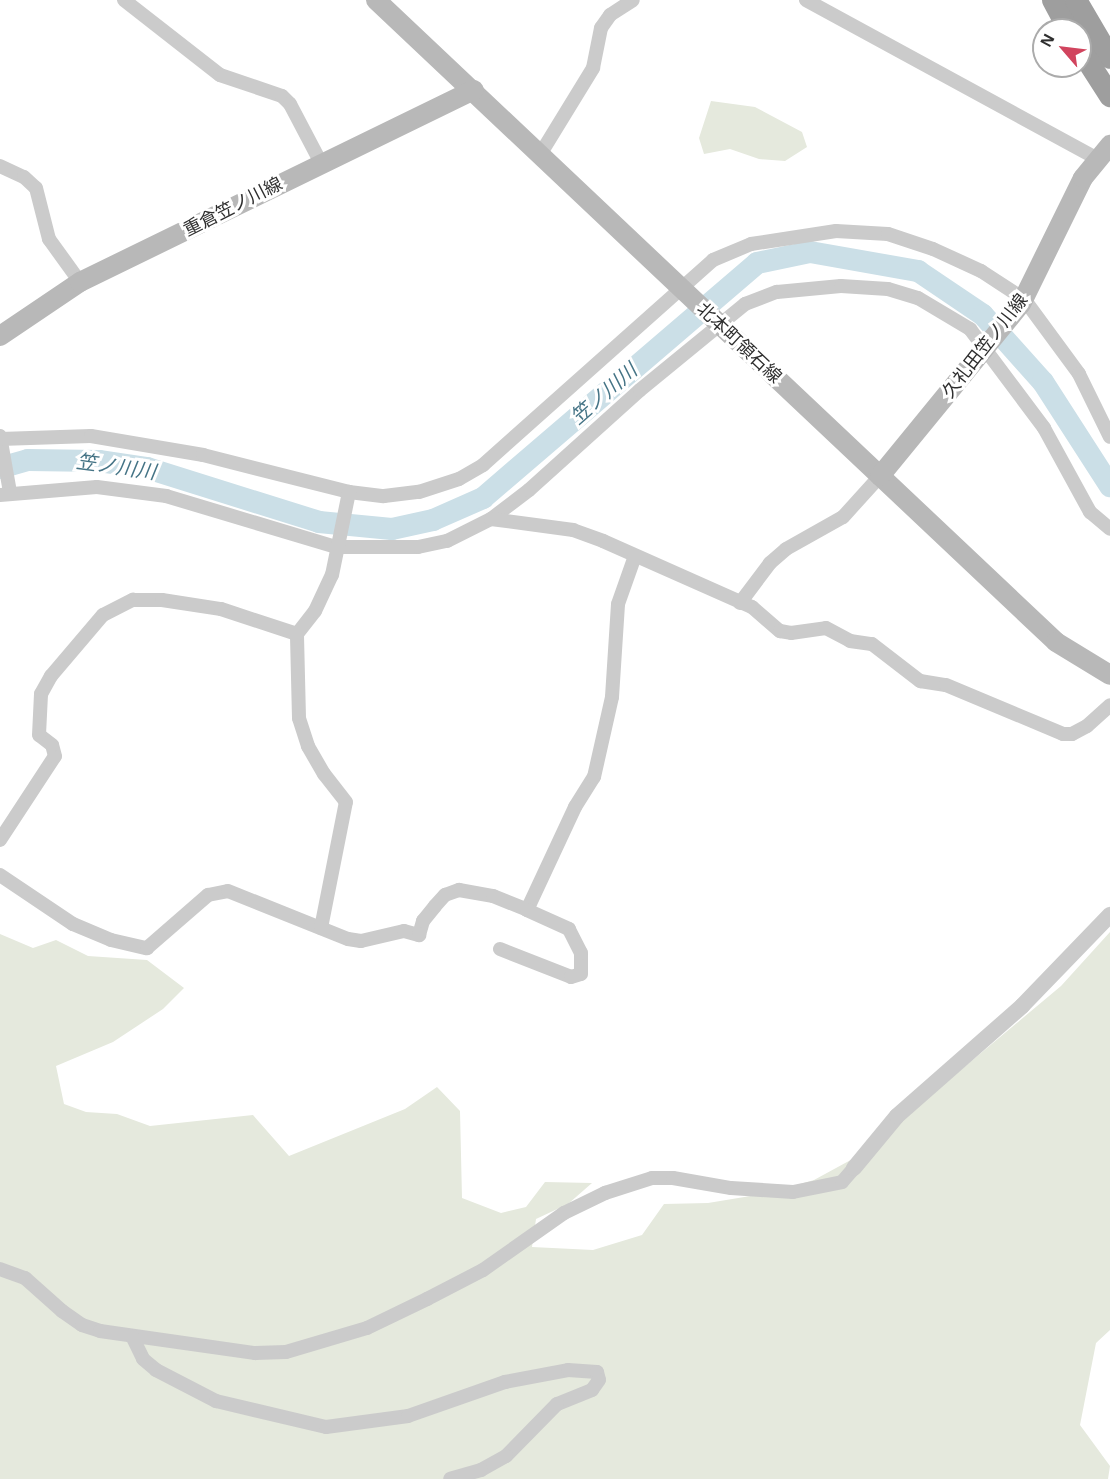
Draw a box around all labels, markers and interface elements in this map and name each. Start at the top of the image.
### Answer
north arrow [1032,18,1092,78]
text: N [1037,31,1058,49]
street label: 重倉笠ノ川線 [180,173,286,241]
street label: 久礼田笠ノ川線 [938,290,1032,402]
street label: 北本町領石線 [692,298,786,388]
water label: 笠ノ川川 [566,359,642,429]
water label: 笠ノ川川 [75,450,157,484]

